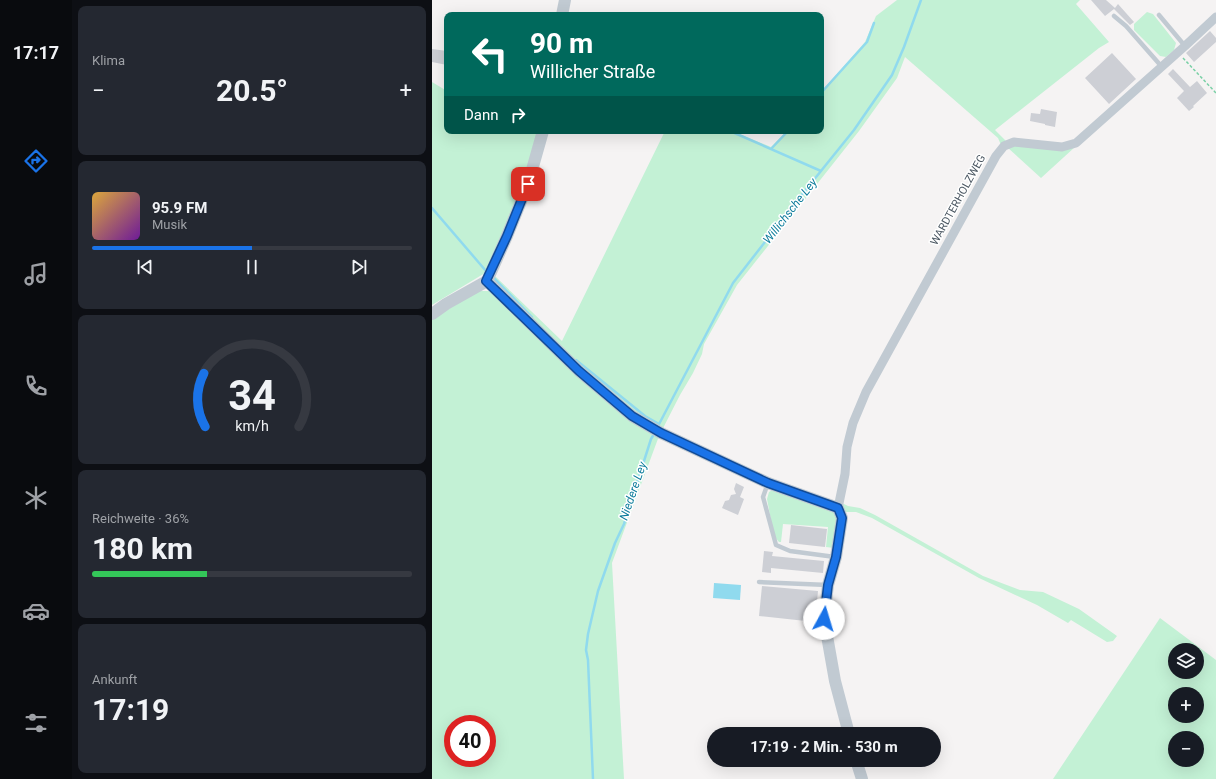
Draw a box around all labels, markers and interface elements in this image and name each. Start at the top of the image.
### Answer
text: 90 m [530,27,593,60]
icon: left [464,28,516,80]
text: 17:17 [13,42,59,63]
text: Klima [92,53,125,68]
text: Willicher Straße [530,61,655,82]
text: 20.5° [216,73,288,108]
text: − [92,78,105,103]
text: + [400,78,412,103]
icon: right [507,104,529,126]
text: Dann [464,106,499,124]
icon: directions [22,147,50,175]
street label: WARDTERHOLZWEG [928,152,988,248]
pin [511,167,545,201]
icon: arrive [517,173,539,195]
water label: Willichsche Ley [760,175,820,247]
text: 95.9 FM [152,199,207,217]
text: Musik [152,217,187,232]
icon: previous [134,256,156,278]
icon: pause [241,256,263,278]
icon: next [348,256,370,278]
icon: music [22,260,50,288]
text: 34 [228,371,276,420]
icon: phone [22,372,50,400]
text: km/h [235,418,269,434]
water label: Niedere Ley [616,459,650,522]
icon: climate [22,484,50,512]
text: Reichweite · 36% [92,511,189,526]
text: 180 km [92,531,193,566]
icon: car [22,597,50,625]
position arrow [803,598,845,640]
map controls [1168,643,1204,767]
button: layers [1168,643,1204,679]
text: Ankunft [92,672,137,687]
button: + [1168,687,1204,723]
text: 17:19 [92,692,169,727]
icon: filters [22,709,50,737]
speed limit sign: 40 [444,715,496,767]
button: − [1168,731,1204,767]
text: 17:19 · 2 Min. · 530 m [750,738,898,756]

